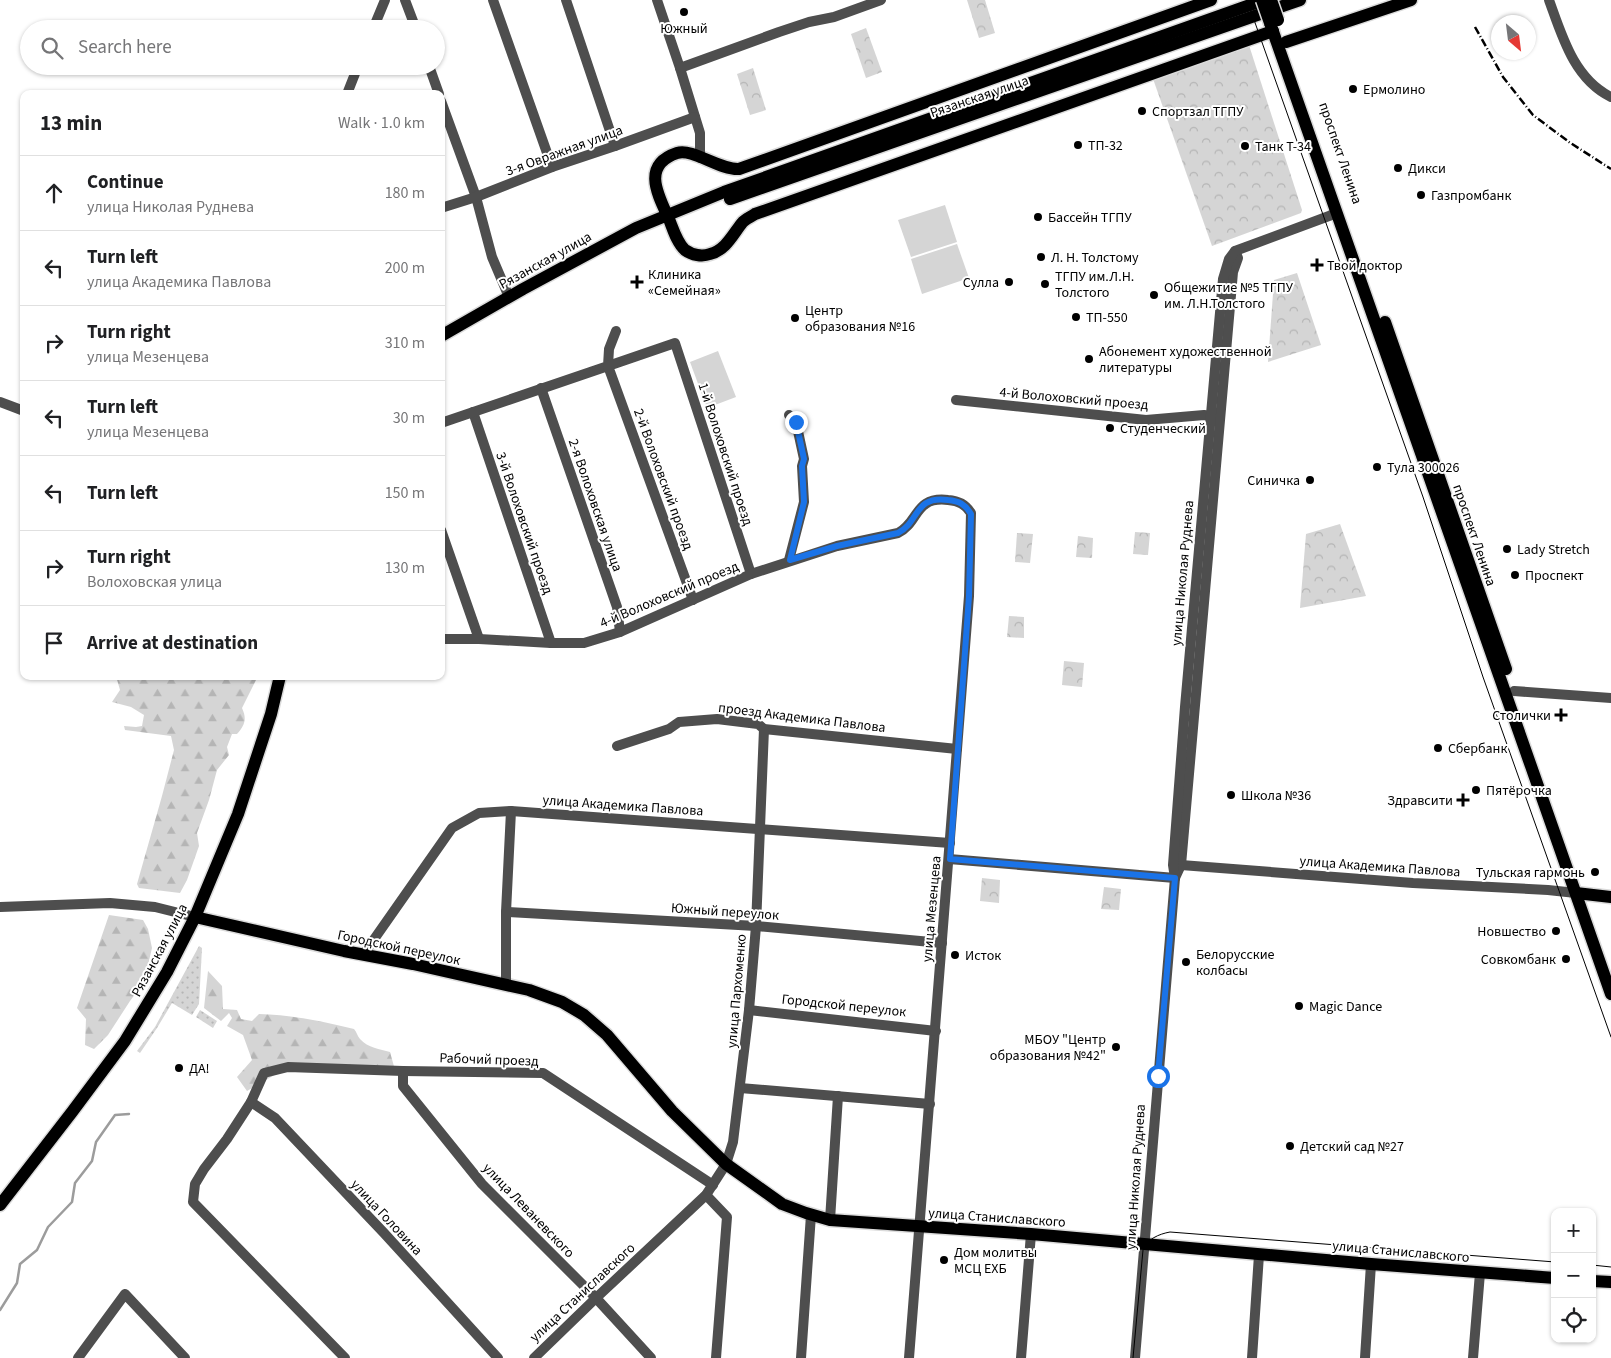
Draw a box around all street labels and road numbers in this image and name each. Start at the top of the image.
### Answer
street label: Рязанская улица [927,71,1031,123]
street label: проспект Ленина [1313,100,1367,207]
street label: 3-я Овражная улица [503,120,626,181]
street label: Рязанская улица [496,227,595,295]
street label: 1-й Волоховский проезд [692,380,758,529]
street label: 4-й Волоховский проезд [999,383,1150,416]
street label: 2-й Волоховский проезд [628,406,698,553]
street label: 2-я Волоховская улица [563,436,627,574]
street label: 3-й Волоховский проезд [490,450,558,598]
street label: проспект Ленина [1447,482,1501,589]
street label: улица Николая Руднева [1167,499,1199,647]
street label: 4-й Волоховский проезд [597,556,742,633]
street label: проезд Академика Павлова [717,698,887,738]
street label: улица Академика Павлова [542,790,704,822]
street label: улица Академика Павлова [1299,851,1461,883]
street label: улица Мезенцева [917,855,947,963]
street label: Южный переулок [670,898,780,926]
street label: Рязанская улица [127,900,193,1001]
street label: Городской переулок [336,925,462,971]
street label: улица Пархоменко [722,933,752,1049]
street label: Городской переулок [781,990,907,1022]
street label: Рабочий проезд [439,1048,539,1072]
street label: улица Николая Руднева [1121,1103,1151,1251]
street label: улица Леваневского [478,1159,579,1263]
street label: улица Головина [346,1175,427,1260]
street label: улица Станиславского [928,1203,1066,1233]
street label: улица Станиславского [1331,1236,1470,1268]
street label: улица Станиславского [526,1238,640,1347]

